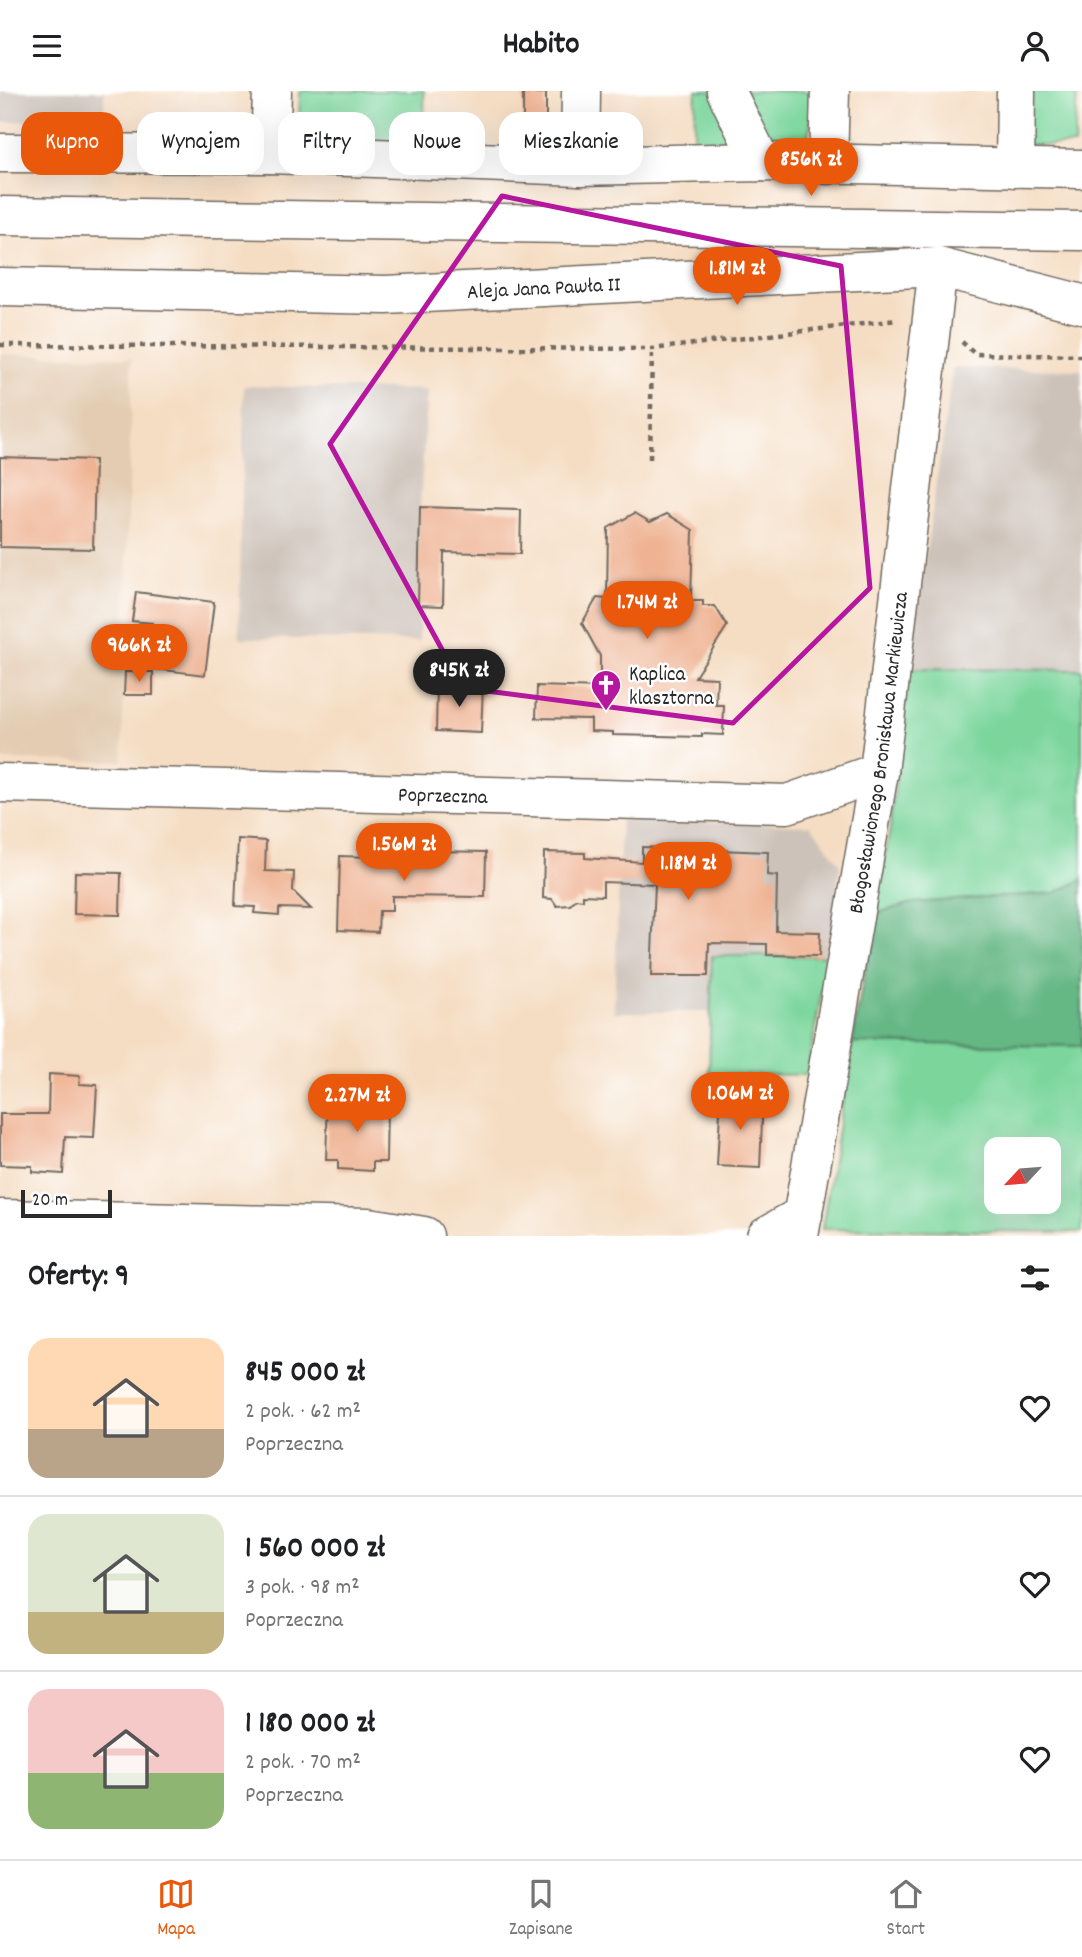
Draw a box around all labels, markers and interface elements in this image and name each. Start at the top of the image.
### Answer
text: Habito [502,23,580,69]
icon: menu [28,27,66,65]
icon: person [1016,27,1054,65]
chip: Kupno [21,112,123,175]
chip: Wynajem [137,112,264,175]
chip: Filtry [278,112,375,175]
chip: Nowe [389,112,485,175]
chip: Mieszkanie [499,112,643,175]
pin: 856K zł [746,139,876,198]
text: 856K zł [780,144,842,177]
pin: 1.81M zł [665,247,809,307]
text: 1.81M zł [709,253,765,286]
street label: Aleja Jana Pawła II [466,271,622,309]
pin: 1.74M zł [575,581,719,641]
text: 1.74M zł [617,587,677,620]
street label: Błogosławionego Bronisława Markiewicza [843,589,918,916]
pin: 966K zł [74,625,204,684]
text: 966K zł [107,630,171,663]
pin: 845K zł [394,649,524,709]
text: 845K zł [429,655,489,688]
place label: Kaplica klasztorna [629,661,715,715]
church icon: Kaplica klasztorna [589,668,623,712]
street label: Poprzeczna [398,782,489,814]
pin: 1.56M zł [332,823,476,883]
text: 1.56M zł [372,829,436,862]
pin: 1.18M zł [616,843,760,902]
text: 1.18M zł [660,848,716,881]
pin: 1.06M zł [668,1073,812,1132]
pin: 2.27M zł [285,1075,429,1134]
text: 1.06M zł [707,1078,773,1111]
text: 2.27M zł [324,1080,390,1113]
north arrow [984,1137,1060,1215]
map controls [984,1137,1061,1214]
scale bar [21,1187,112,1219]
text: 20 m [32,1188,68,1215]
text: Oferty: 9 [28,1257,129,1300]
icon: filters [1016,1259,1054,1297]
text: 845 000 zł [245,1353,365,1396]
icon: home [84,1366,168,1450]
icon: heart [1016,1389,1054,1427]
text: 2 pok. · 62 m² [245,1396,361,1429]
text: Poprzeczna [245,1429,343,1462]
text: 1 560 000 zł [245,1529,385,1572]
icon: home [84,1542,168,1626]
icon: heart [1016,1565,1054,1603]
text: 3 pok. · 98 m² [245,1572,360,1605]
text: Poprzeczna [245,1605,343,1638]
text: 1 180 000 zł [245,1704,375,1747]
icon: home [84,1717,168,1801]
icon: heart [1016,1740,1054,1778]
text: 2 pok. · 70 m² [245,1747,361,1780]
text: Poprzeczna [245,1780,343,1813]
tab: Mapa [157,1875,195,1944]
tab: Zapisane [509,1875,573,1944]
tab: Start [887,1875,925,1944]

